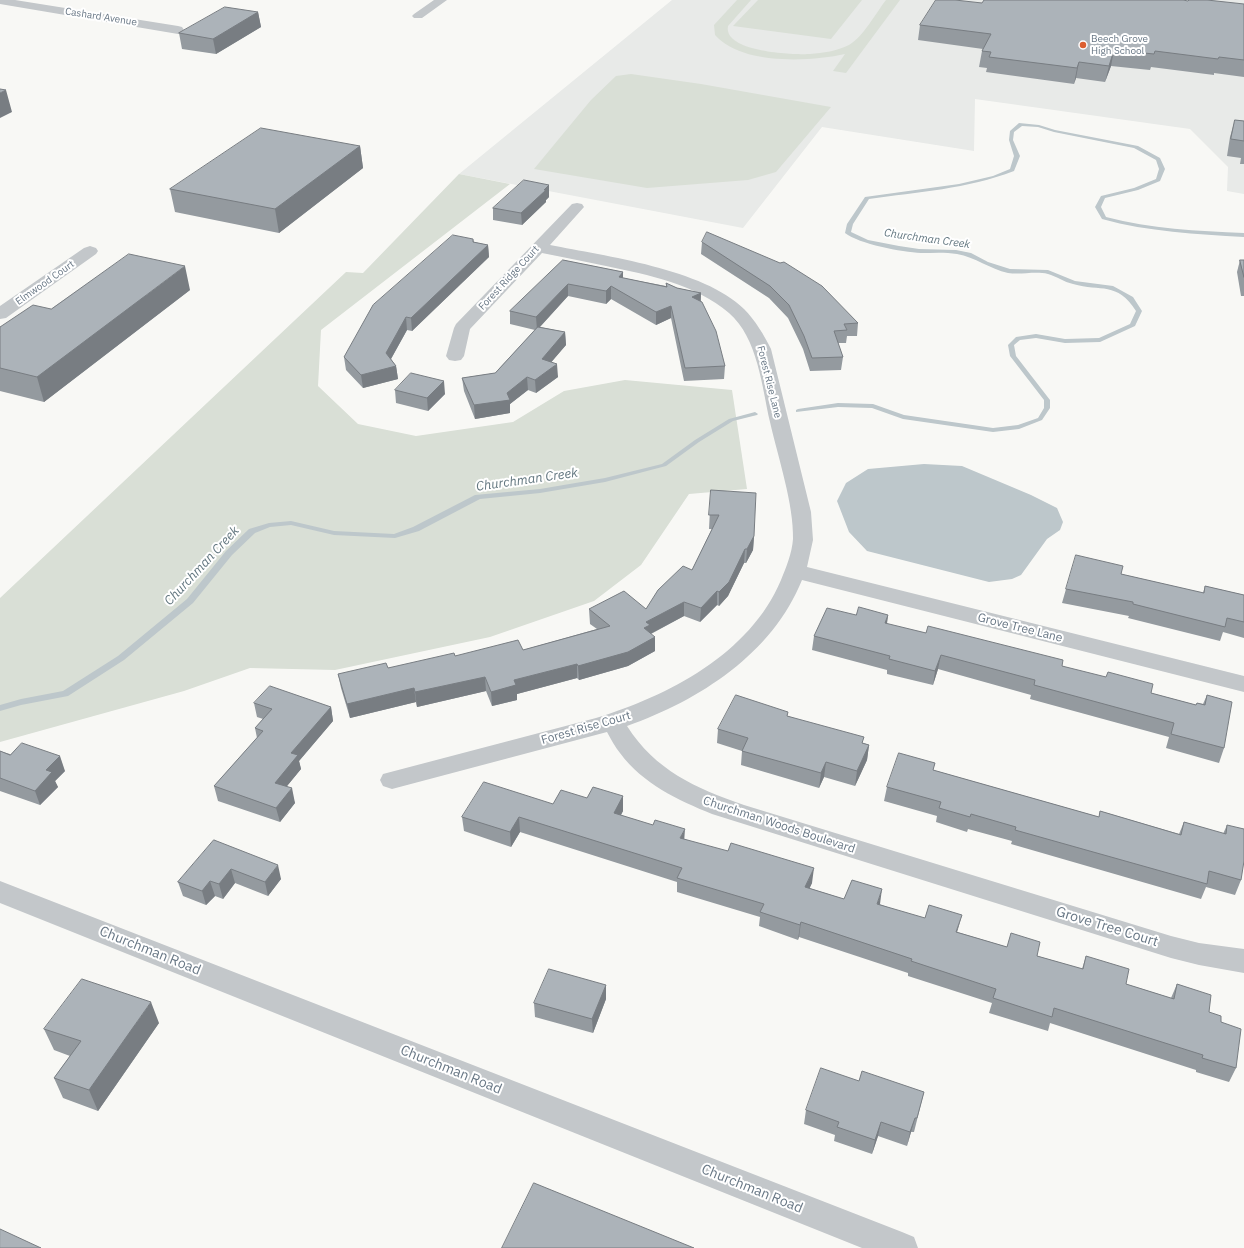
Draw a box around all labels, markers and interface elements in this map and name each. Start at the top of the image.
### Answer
street label: Cashard Avenue [64,5,138,29]
place label: Beech Grove High School [1091,33,1148,56]
marker: Beech Grove High School [1078,40,1088,50]
water label: Churchman Creek [883,226,971,252]
street label: Forest Ridge Court [476,243,542,313]
street label: Elmwood Court [13,258,77,308]
street label: Forest Rise Lane [754,345,784,419]
water label: Churchman Creek [475,465,579,495]
water label: Churchman Creek [161,523,243,609]
street label: Grove Tree Lane [976,610,1064,646]
street label: Forest Rise Court [540,708,632,748]
street label: Churchman Woods Boulevard [701,794,857,856]
street label: Grove Tree Court [1054,903,1160,951]
street label: Churchman Road [97,923,203,979]
street label: Churchman Road [398,1042,504,1098]
street label: Churchman Road [699,1161,805,1217]

